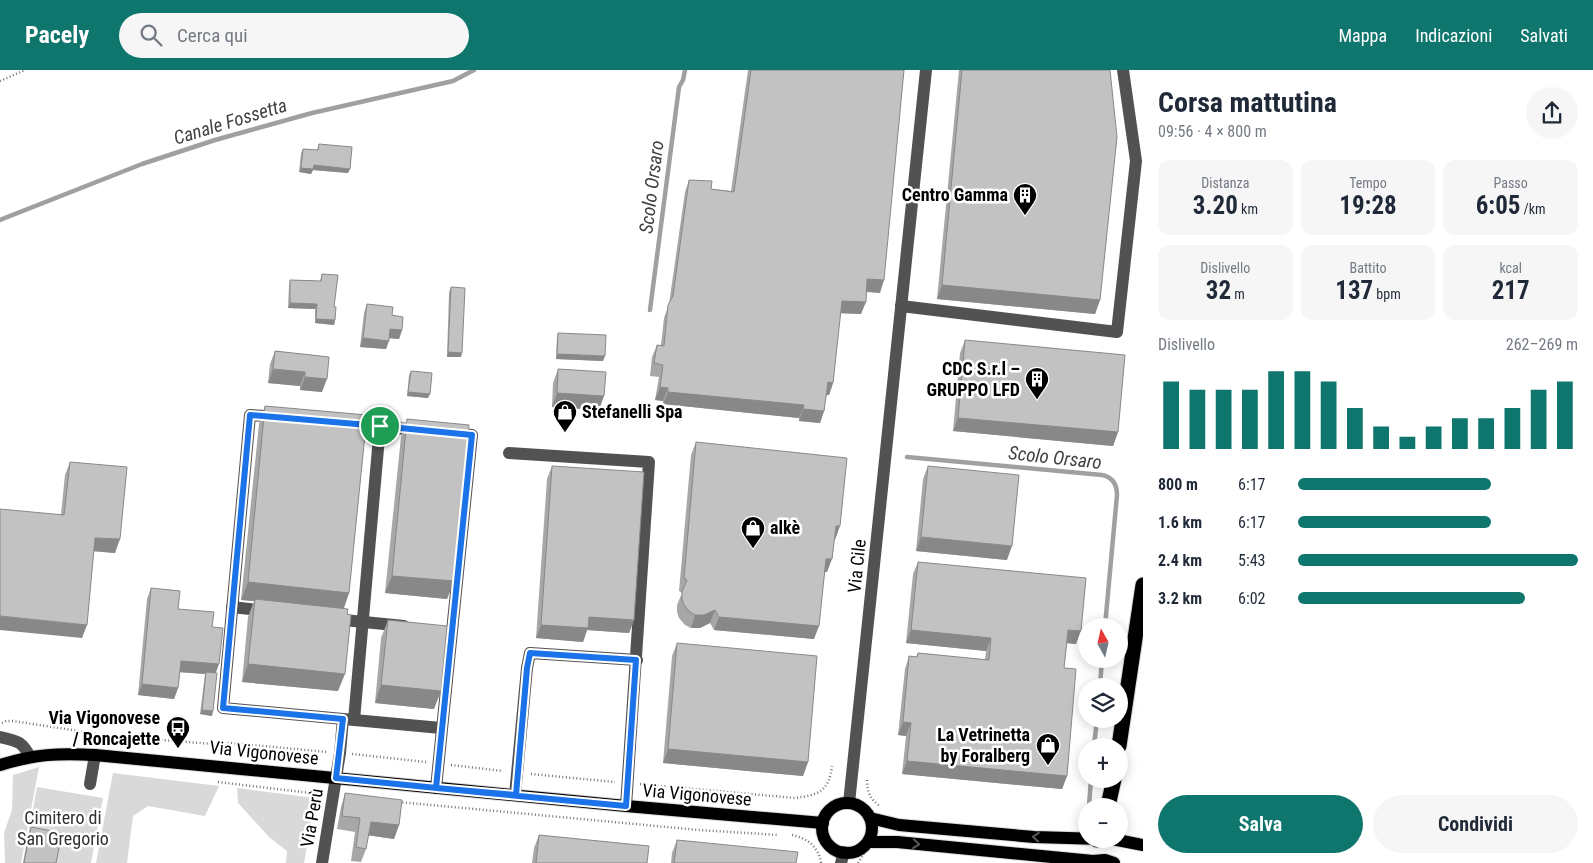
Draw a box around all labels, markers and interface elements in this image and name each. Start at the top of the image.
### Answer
search box [119,13,469,58]
text: Pacely [25,21,89,49]
icon: search [137,21,165,49]
text: Cerca qui [177,24,248,47]
text: Mappa [1339,25,1387,46]
text: Indicazioni [1415,25,1492,46]
text: Salvati [1520,25,1568,46]
text: Corsa mattutina [1158,86,1337,119]
button: share [1526,87,1578,139]
water label: Canale Fossetta [171,93,290,150]
text: 09:56 · 4 × 800 m [1158,122,1267,141]
water label: Scolo Orsaro [634,139,669,235]
text: Distanza [1201,175,1249,191]
text: Tempo [1349,175,1387,191]
text: Passo [1494,175,1528,191]
building icon: Centro Gamma [1012,182,1038,216]
place label: Centro Gamma [902,184,1008,205]
text: 3.20 [1193,191,1238,220]
text: 19:28 [1339,191,1397,220]
text: 6:05 [1476,191,1520,220]
text: km [1238,201,1258,217]
text: /km [1520,201,1546,217]
text: Dislivello [1200,260,1250,276]
text: Battito [1350,260,1386,276]
text: kcal [1499,260,1522,276]
text: 32 [1206,276,1231,305]
text: 137 [1335,276,1373,305]
text: 217 [1492,276,1530,305]
text: m [1231,286,1245,302]
text: bpm [1373,286,1401,302]
text: Dislivello [1158,335,1215,354]
text: 262–269 m [1506,335,1578,354]
place label: CDC S.r.l – GRUPPO LFD [926,358,1020,400]
building icon: CDC S.r.l – GRUPPO LFD [1024,366,1050,400]
shop icon: Stefanelli Spa [552,399,578,433]
place label: Stefanelli Spa [582,401,683,422]
pin [359,405,401,447]
icon: arrive [366,412,394,440]
water label: Scolo Orsaro [1007,441,1103,474]
text: 800 m [1158,475,1198,494]
text: 6:17 [1238,475,1265,494]
text: 1.6 km [1158,513,1202,532]
text: 6:17 [1238,513,1265,532]
shop icon: alkè [740,515,766,549]
place label: alkè [770,517,800,538]
street label: Via Cile [843,538,870,594]
text: 2.4 km [1158,551,1202,570]
text: 5:43 [1238,551,1265,570]
text: 3.2 km [1158,589,1202,608]
text: 6:02 [1238,589,1265,608]
north arrow [1078,618,1128,668]
map controls [1078,618,1128,848]
button: layers [1078,678,1128,728]
place label: Via Vigonovese / Roncajette [48,707,160,749]
bus stop icon: Via Vigonovese / Roncajette [165,715,191,749]
place label: La Vetrinetta by Foralberg [937,724,1030,766]
shop icon: La Vetrinetta by Foralberg [1035,732,1061,766]
street label: Via Vigonovese [209,736,320,769]
button: + [1078,738,1128,788]
street label: Via Vigonovese [642,779,752,810]
street label: Via Perù [296,787,327,849]
button: Salva [1158,795,1363,853]
button: Condividi [1373,795,1578,853]
button: − [1078,798,1128,848]
park label: Cimitero di San Gregorio [17,807,109,849]
one-way arrow [1032,832,1040,843]
one-way arrow [913,838,921,849]

